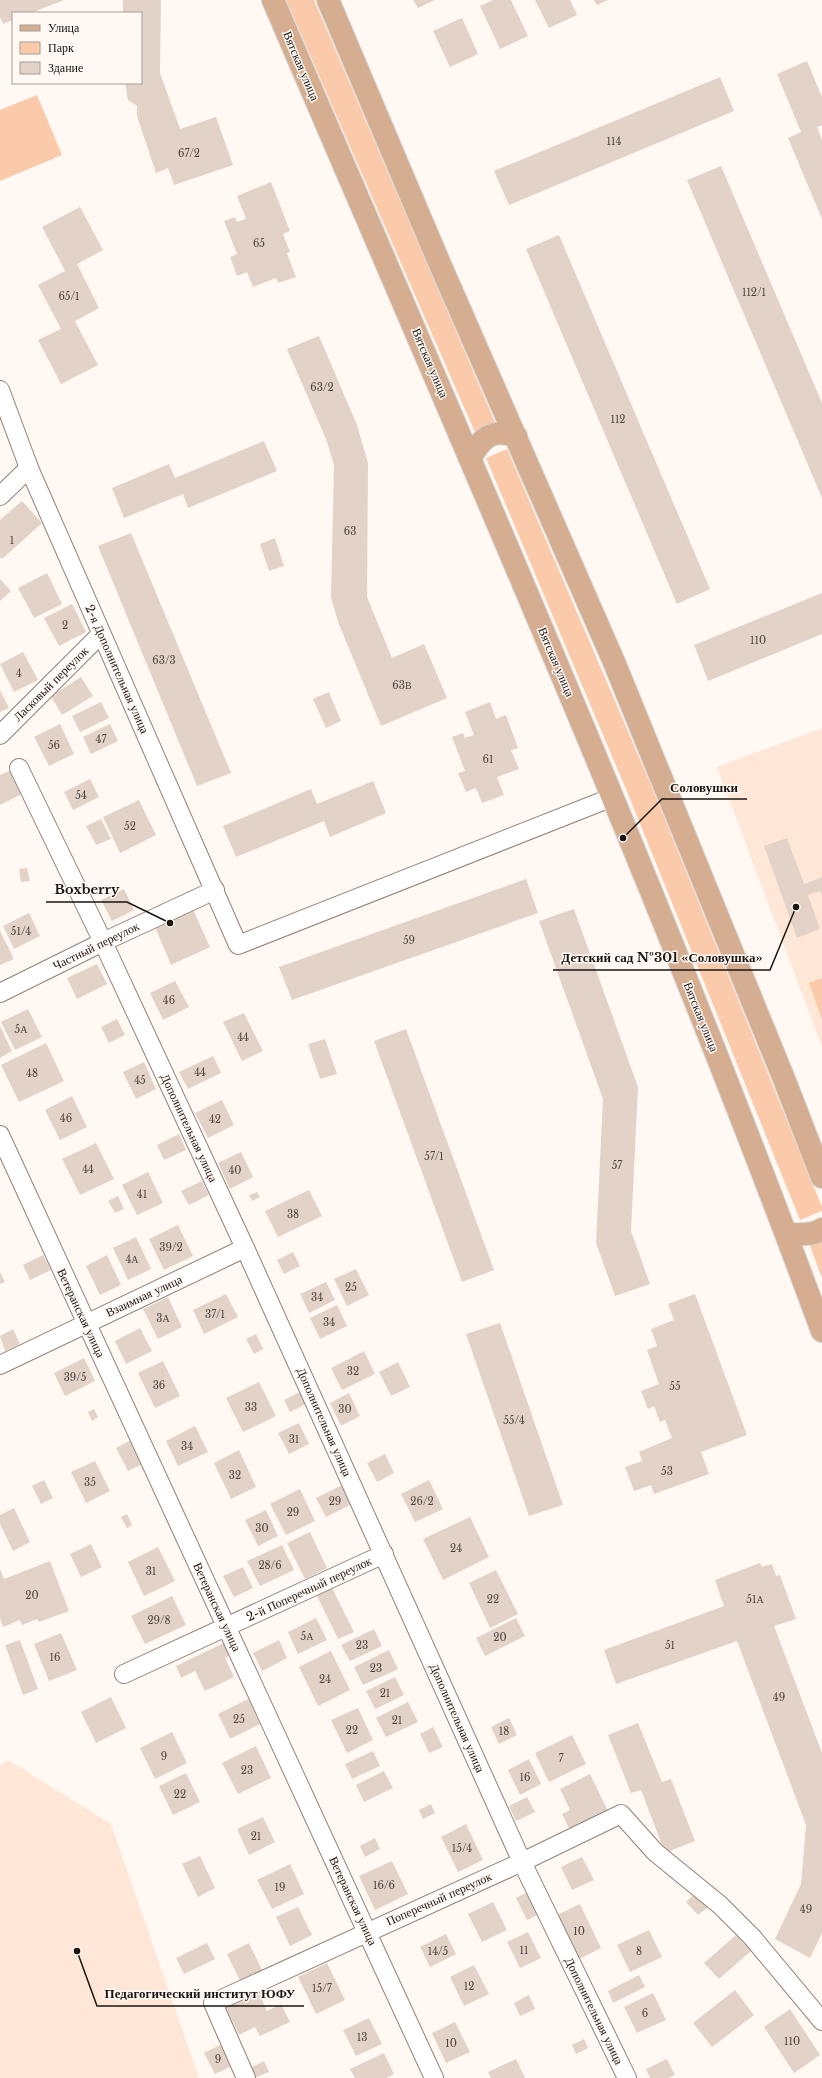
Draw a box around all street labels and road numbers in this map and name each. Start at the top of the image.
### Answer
street label: Вятская улица [280,29,323,103]
street label: Вятская улица [409,326,452,400]
street label: 2-я Дополнительная улица [82,602,153,736]
street label: Вятская улица [535,625,578,699]
street label: Ласковый переулок [10,643,91,724]
street label: Частный переулок [50,918,142,973]
street label: Вятская улица [681,980,722,1054]
street label: Дополнительная улица [158,1071,221,1185]
street label: Ветеранская улица [54,1266,109,1360]
street label: Взаимная улица [103,1271,185,1320]
street label: Дополнительная улица [294,1365,356,1479]
street label: 2-й Поперечный переулок [244,1553,374,1624]
street label: Ветеранская улица [190,1560,245,1654]
street label: Дополнительная улица [427,1661,489,1775]
street label: Ветеранская улица [326,1854,381,1948]
street label: Поперечный переулок [384,1868,494,1929]
street label: Дополнительная улица [562,1955,627,2068]

